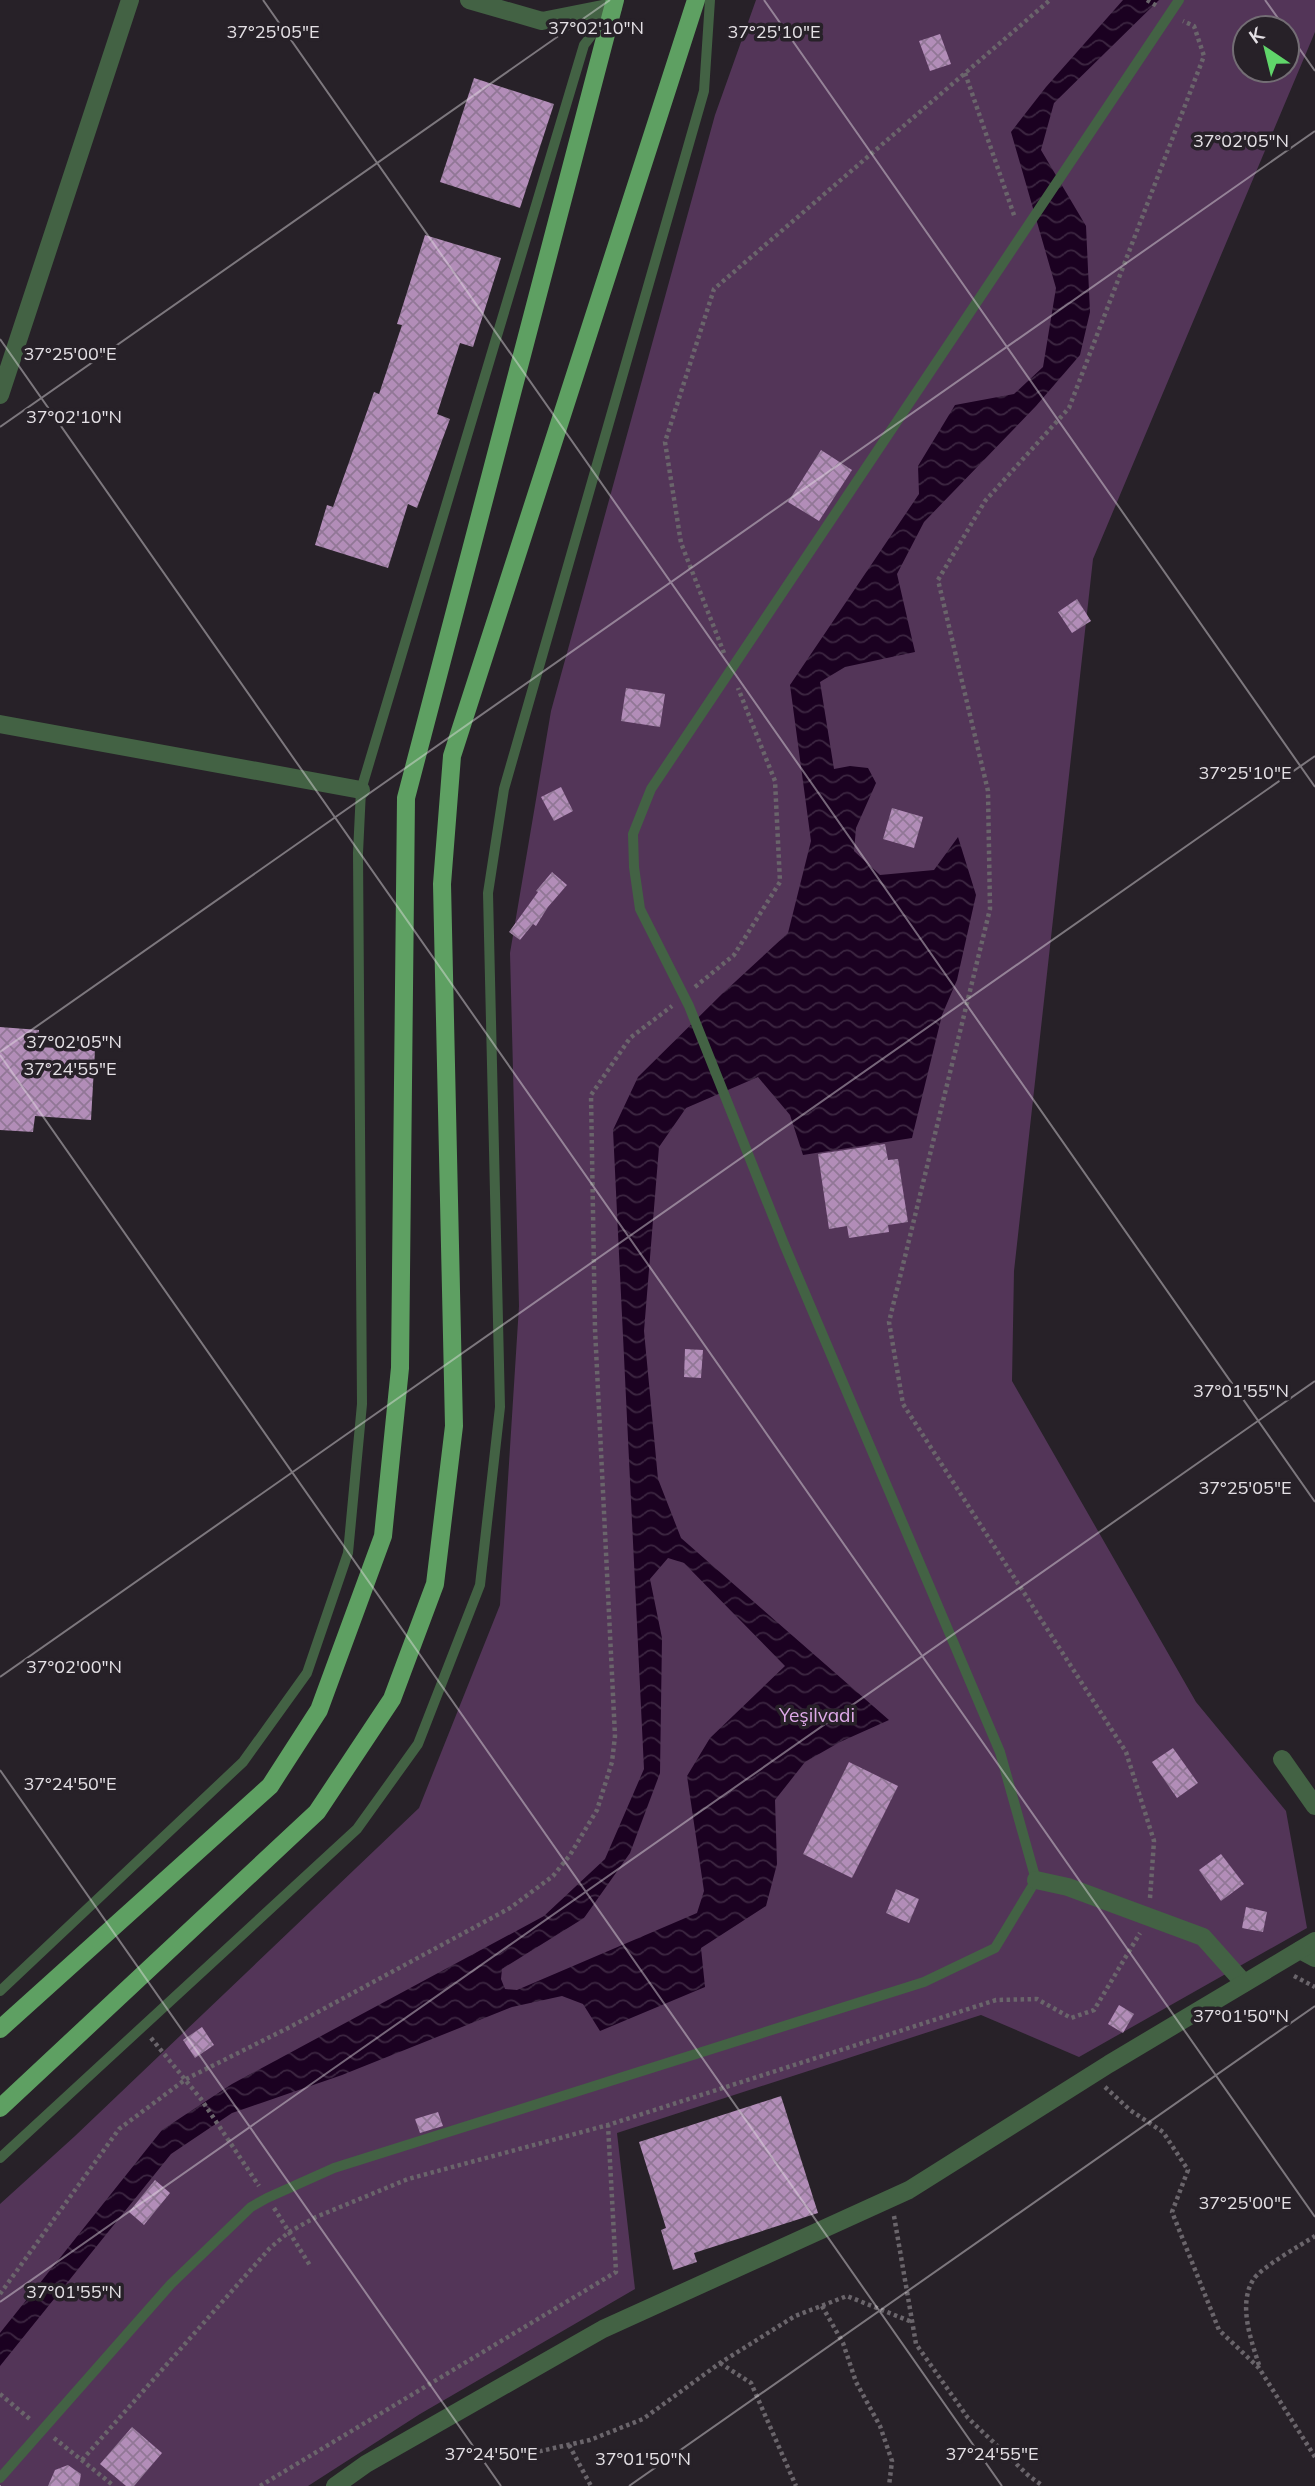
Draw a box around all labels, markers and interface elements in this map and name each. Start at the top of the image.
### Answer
north arrow [1231,14,1301,84]
text: 37°02'10"N [548,16,644,39]
text: 37°25'05"E [226,20,320,43]
text: 37°25'10"E [727,20,821,43]
text: K [1244,21,1269,49]
text: 37°02'05"N [1193,129,1289,152]
text: 37°25'00"E [23,342,117,365]
text: 37°02'10"N [26,405,122,428]
text: 37°25'10"E [1198,761,1292,784]
text: 37°02'05"N [26,1030,122,1053]
text: 37°24'55"E [23,1057,117,1080]
text: 37°01'55"N [1193,1379,1289,1402]
text: 37°25'05"E [1198,1476,1292,1499]
text: 37°02'00"N [26,1655,122,1678]
park label: Yeşilvadi [778,1703,855,1727]
text: 37°24'50"E [23,1772,117,1795]
text: 37°01'50"N [1193,2004,1289,2027]
text: 37°25'00"E [1198,2191,1292,2214]
text: 37°01'55"N [26,2280,122,2303]
text: 37°24'50"E [444,2442,538,2465]
text: 37°24'55"E [945,2442,1039,2465]
text: 37°01'50"N [595,2447,691,2470]

